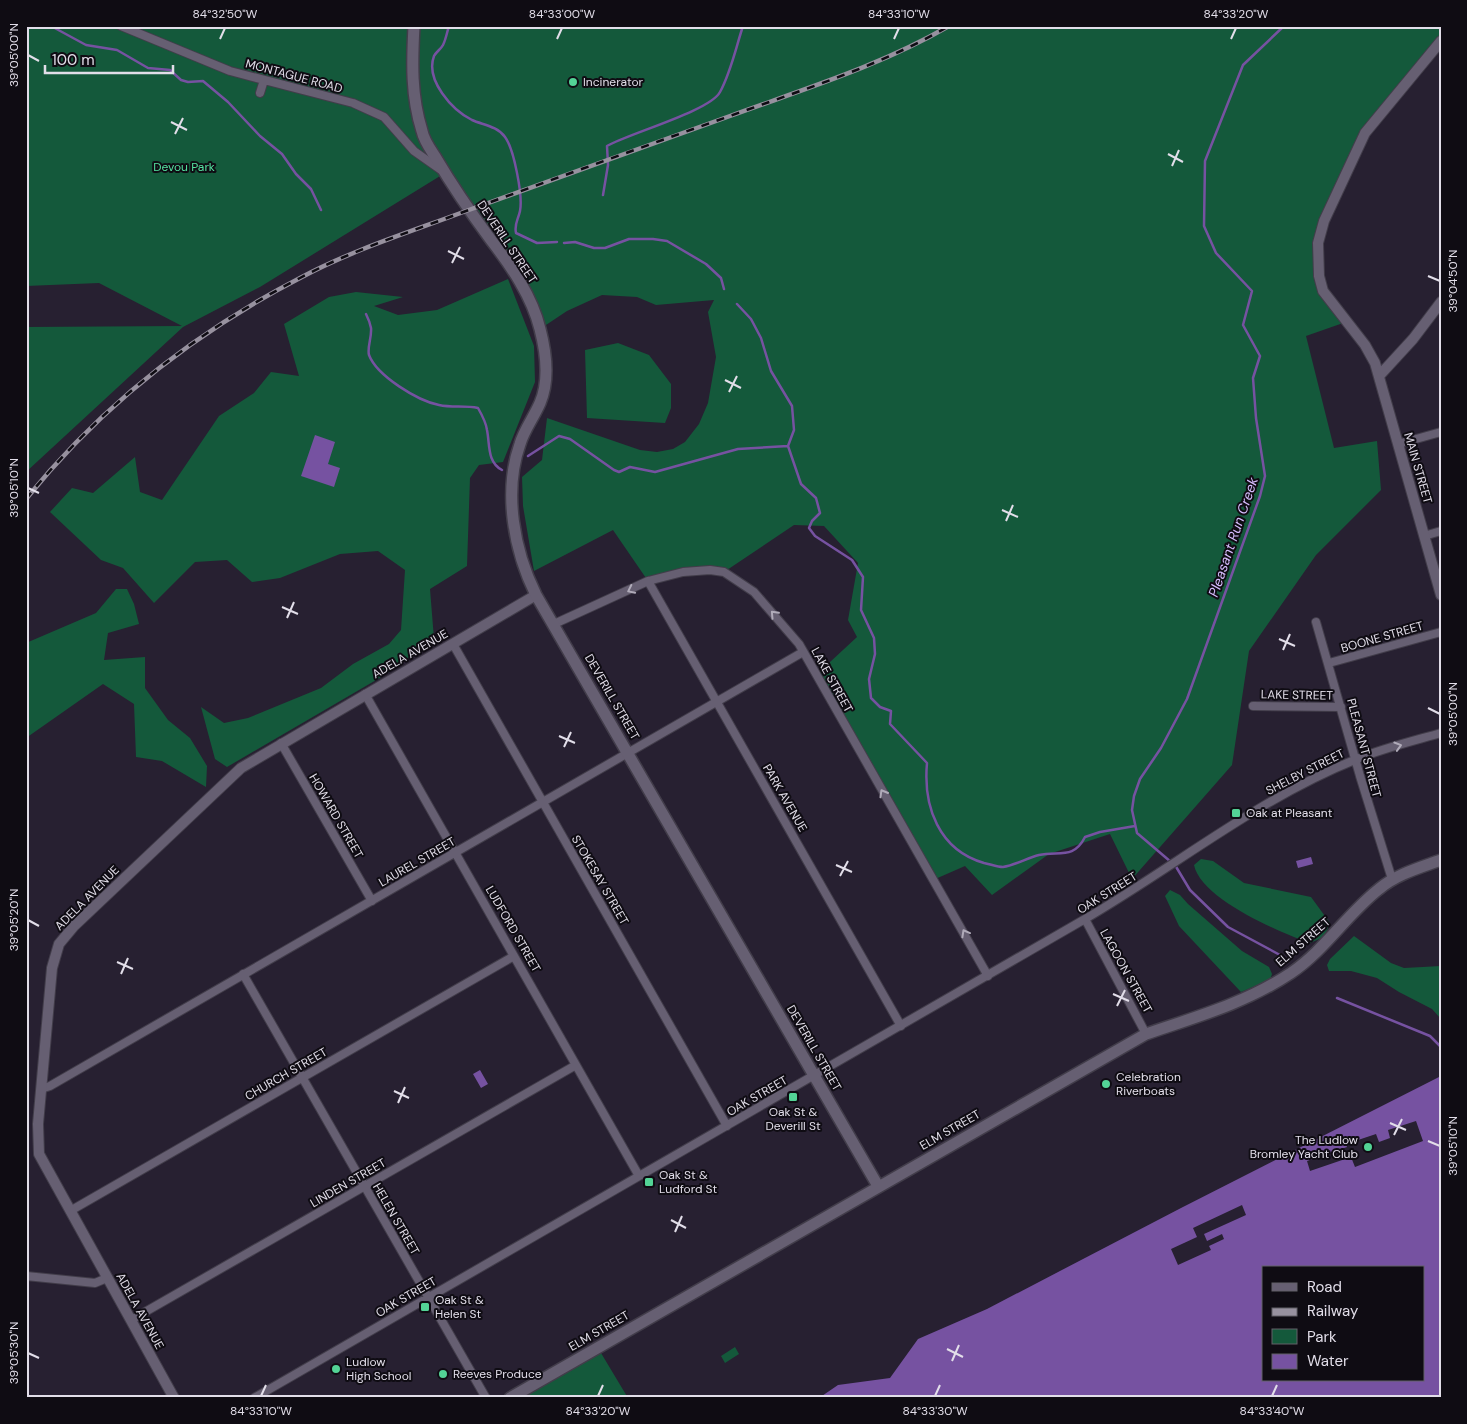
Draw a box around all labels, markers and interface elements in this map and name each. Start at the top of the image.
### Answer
text: 84°32'50"W [193,6,258,22]
text: 84°33'00"W [529,6,596,22]
text: 84°33'10"W [868,6,930,22]
text: 84°33'20"W [1204,6,1269,22]
text: 39°05'00"N [6,23,22,87]
scale bar [45,42,172,74]
text: 100 m [52,50,95,70]
street label: MONTAGUE ROAD [244,55,344,97]
place label: Incinerator [583,74,644,90]
marker: Incinerator [567,76,579,88]
park label: Devou Park [153,159,215,175]
street label: DEVERILL STREET [473,198,541,287]
text: 39°04'50"N [1445,250,1461,312]
street label: MAIN STREET [1400,431,1436,506]
text: 39°05'10"N [6,458,22,518]
water label: Pleasant Run Creek [1204,474,1262,599]
one-way arrow [627,583,636,594]
one-way arrow [771,610,780,619]
street label: BOONE STREET [1339,618,1425,656]
street label: ADELA AVENUE [369,626,451,682]
street label: LAKE STREET [808,645,857,716]
street label: DEVERILL STREET [581,651,643,743]
text: 39°05'00"N [1445,682,1461,746]
street label: LAKE STREET [1261,686,1333,704]
street label: PLEASANT STREET [1343,697,1385,800]
one-way arrow [1393,741,1402,751]
street label: SHELBY STREET [1263,745,1347,799]
street label: PARK AVENUE [759,761,811,835]
street label: HOWARD STREET [305,771,367,862]
one-way arrow [879,789,889,798]
place label: Oak at Pleasant [1246,805,1333,821]
marker: Oak at Pleasant [1230,807,1242,819]
street label: STOKESAY STREET [568,832,632,928]
street label: LAUREL STREET [376,833,459,890]
street label: ADELA AVENUE [51,862,123,934]
street label: OAK STREET [1074,868,1140,918]
street label: LUDFORD STREET [482,883,544,975]
text: 39°05'20"N [6,889,22,951]
street label: ELM STREET [1272,914,1334,970]
street label: LAGOON STREET [1096,926,1156,1016]
one-way arrow [961,930,971,939]
street label: DEVERILL STREET [783,1002,845,1094]
street label: CHURCH STREET [242,1044,330,1104]
place label: Celebration Riverboats [1116,1069,1181,1099]
street label: OAK STREET [724,1072,791,1120]
marker: Celebration Riverboats [1100,1078,1112,1090]
marker: Oak St & Deverill St [787,1091,799,1103]
place label: Oak St & Deverill St [765,1104,821,1134]
street label: ELM STREET [917,1106,983,1154]
text: 39°05'10"N [1445,1116,1461,1176]
place label: The Ludlow Bromley Yacht Club [1250,1132,1358,1162]
marker: The Ludlow Bromley Yacht Club [1362,1141,1374,1153]
street label: LINDEN STREET [307,1155,389,1211]
place label: Oak St & Ludford St [659,1167,718,1197]
marker: Oak St & Ludford St [643,1176,655,1188]
street label: HELEN STREET [369,1180,423,1258]
legend [1262,1266,1424,1382]
street label: ADELA AVENUE [112,1270,168,1352]
street label: OAK STREET [373,1273,440,1321]
text: Road [1307,1277,1342,1297]
place label: Oak St & Helen St [435,1292,484,1322]
marker: Oak St & Helen St [419,1301,431,1313]
text: Railway [1307,1301,1359,1321]
street label: ELM STREET [566,1307,632,1355]
text: 39°05'30"N [6,1322,22,1384]
text: Park [1307,1327,1337,1347]
text: Water [1307,1351,1349,1371]
place label: Ludlow High School [346,1354,411,1384]
marker: Ludlow High School [330,1363,342,1375]
place label: Reeves Produce [453,1366,542,1382]
marker: Reeves Produce [437,1368,449,1380]
text: 84°33'10"W [230,1403,292,1419]
text: 84°33'20"W [566,1403,631,1419]
text: 84°33'30"W [902,1403,968,1419]
text: 84°33'40"W [1240,1403,1305,1419]

